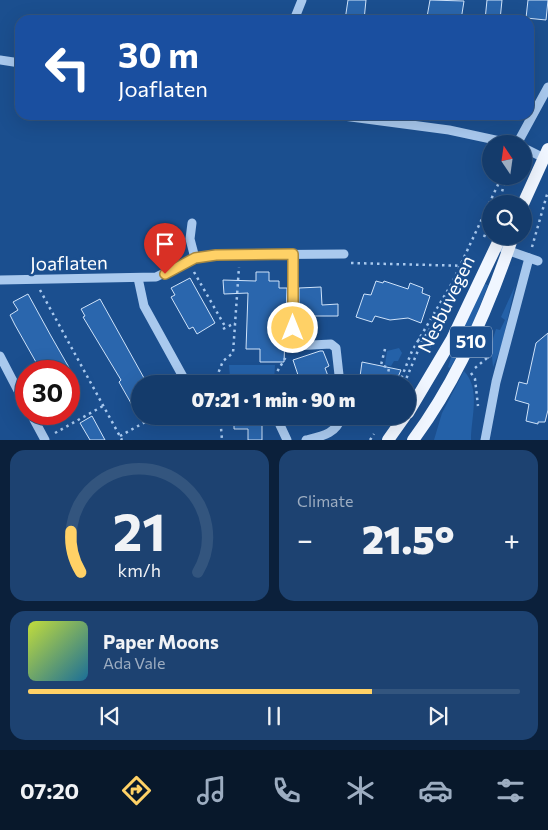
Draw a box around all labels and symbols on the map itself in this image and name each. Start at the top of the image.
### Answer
north arrow [482,135,532,185]
pin [144,223,186,274]
street label: Joaflaten [30,250,108,275]
street label: Nesbuvegen [412,251,479,356]
position arrow [266,301,318,353]
road number: 510 [450,327,492,358]
speed limit sign: 30 [15,360,80,425]

